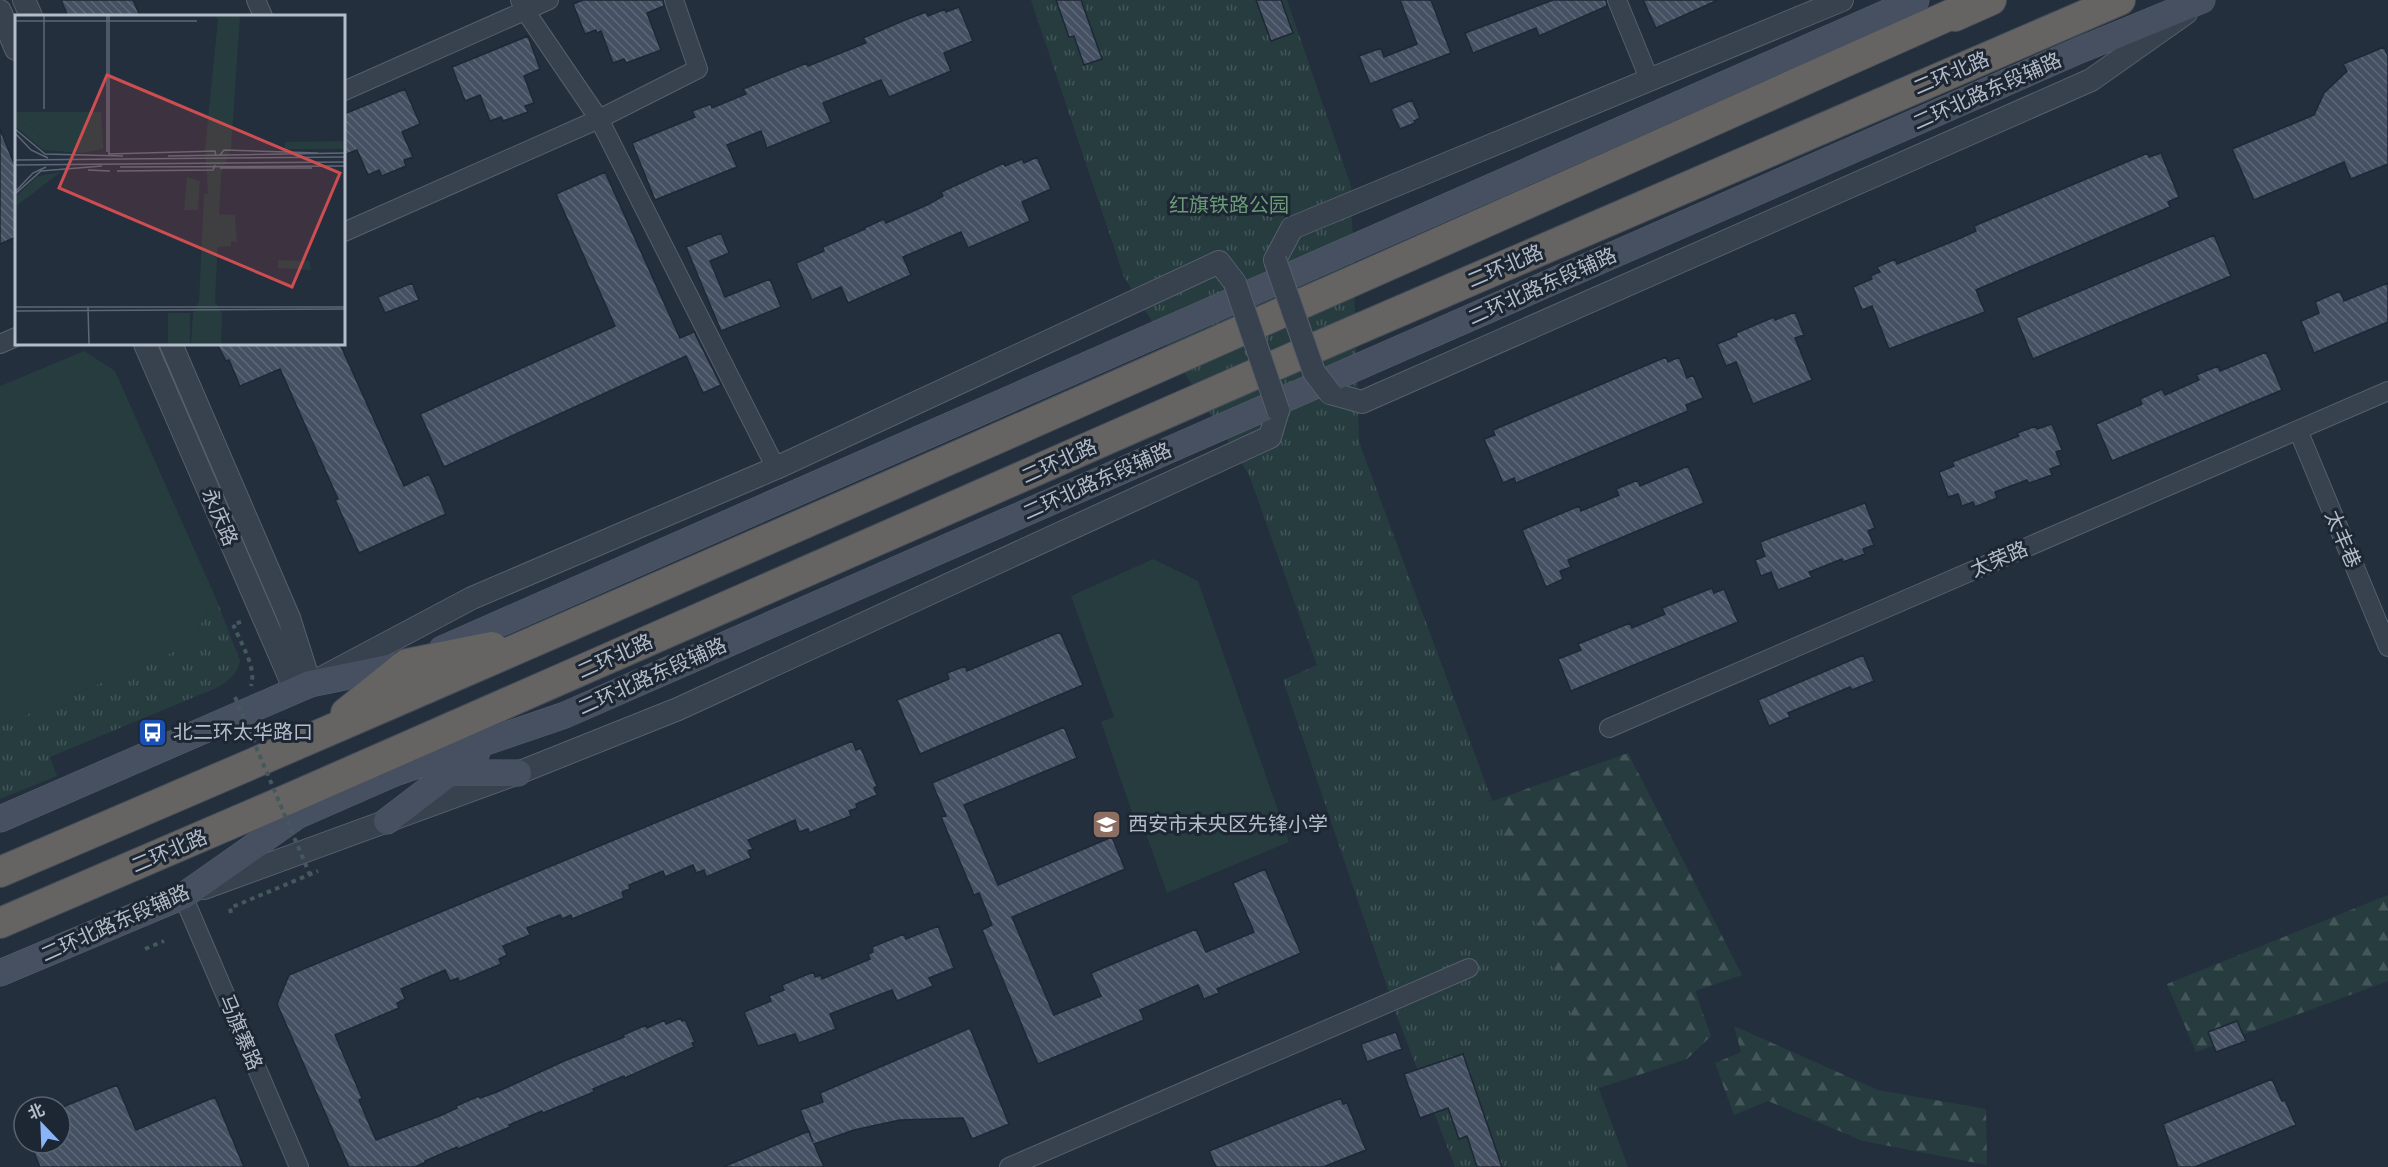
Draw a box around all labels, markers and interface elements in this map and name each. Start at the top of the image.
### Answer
inset map [15,15,345,345]
street label: 二环北路 [1909,45,1993,101]
street label: 二环北路东段辅路 [1909,47,2065,135]
park label: 红旗铁路公园 [1169,192,1289,218]
street label: 二环北路 [1463,238,1547,294]
street label: 二环北路东段辅路 [1464,242,1620,330]
street label: 二环北路 [1017,433,1101,489]
street label: 二环北路东段辅路 [1019,437,1175,525]
street label: 永庆路 [196,484,244,550]
street label: 太丰巷 [2319,506,2367,572]
street label: 太荣路 [1966,535,2032,583]
street label: 二环北路 [573,628,657,684]
street label: 二环北路东段辅路 [574,632,730,720]
bus stop icon: 北二环太华路口 [136,716,168,748]
place label: 北二环太华路口 [173,719,313,745]
school or university icon: 西安市未央区先锋小学 [1091,808,1123,840]
place label: 西安市未央区先锋小学 [1128,811,1328,837]
street label: 二环北路 [127,823,211,879]
street label: 二环北路东段辅路 [37,879,193,967]
street label: 马旗寨路 [213,990,269,1074]
north arrow [12,1095,72,1155]
text: 北 [25,1099,47,1124]

